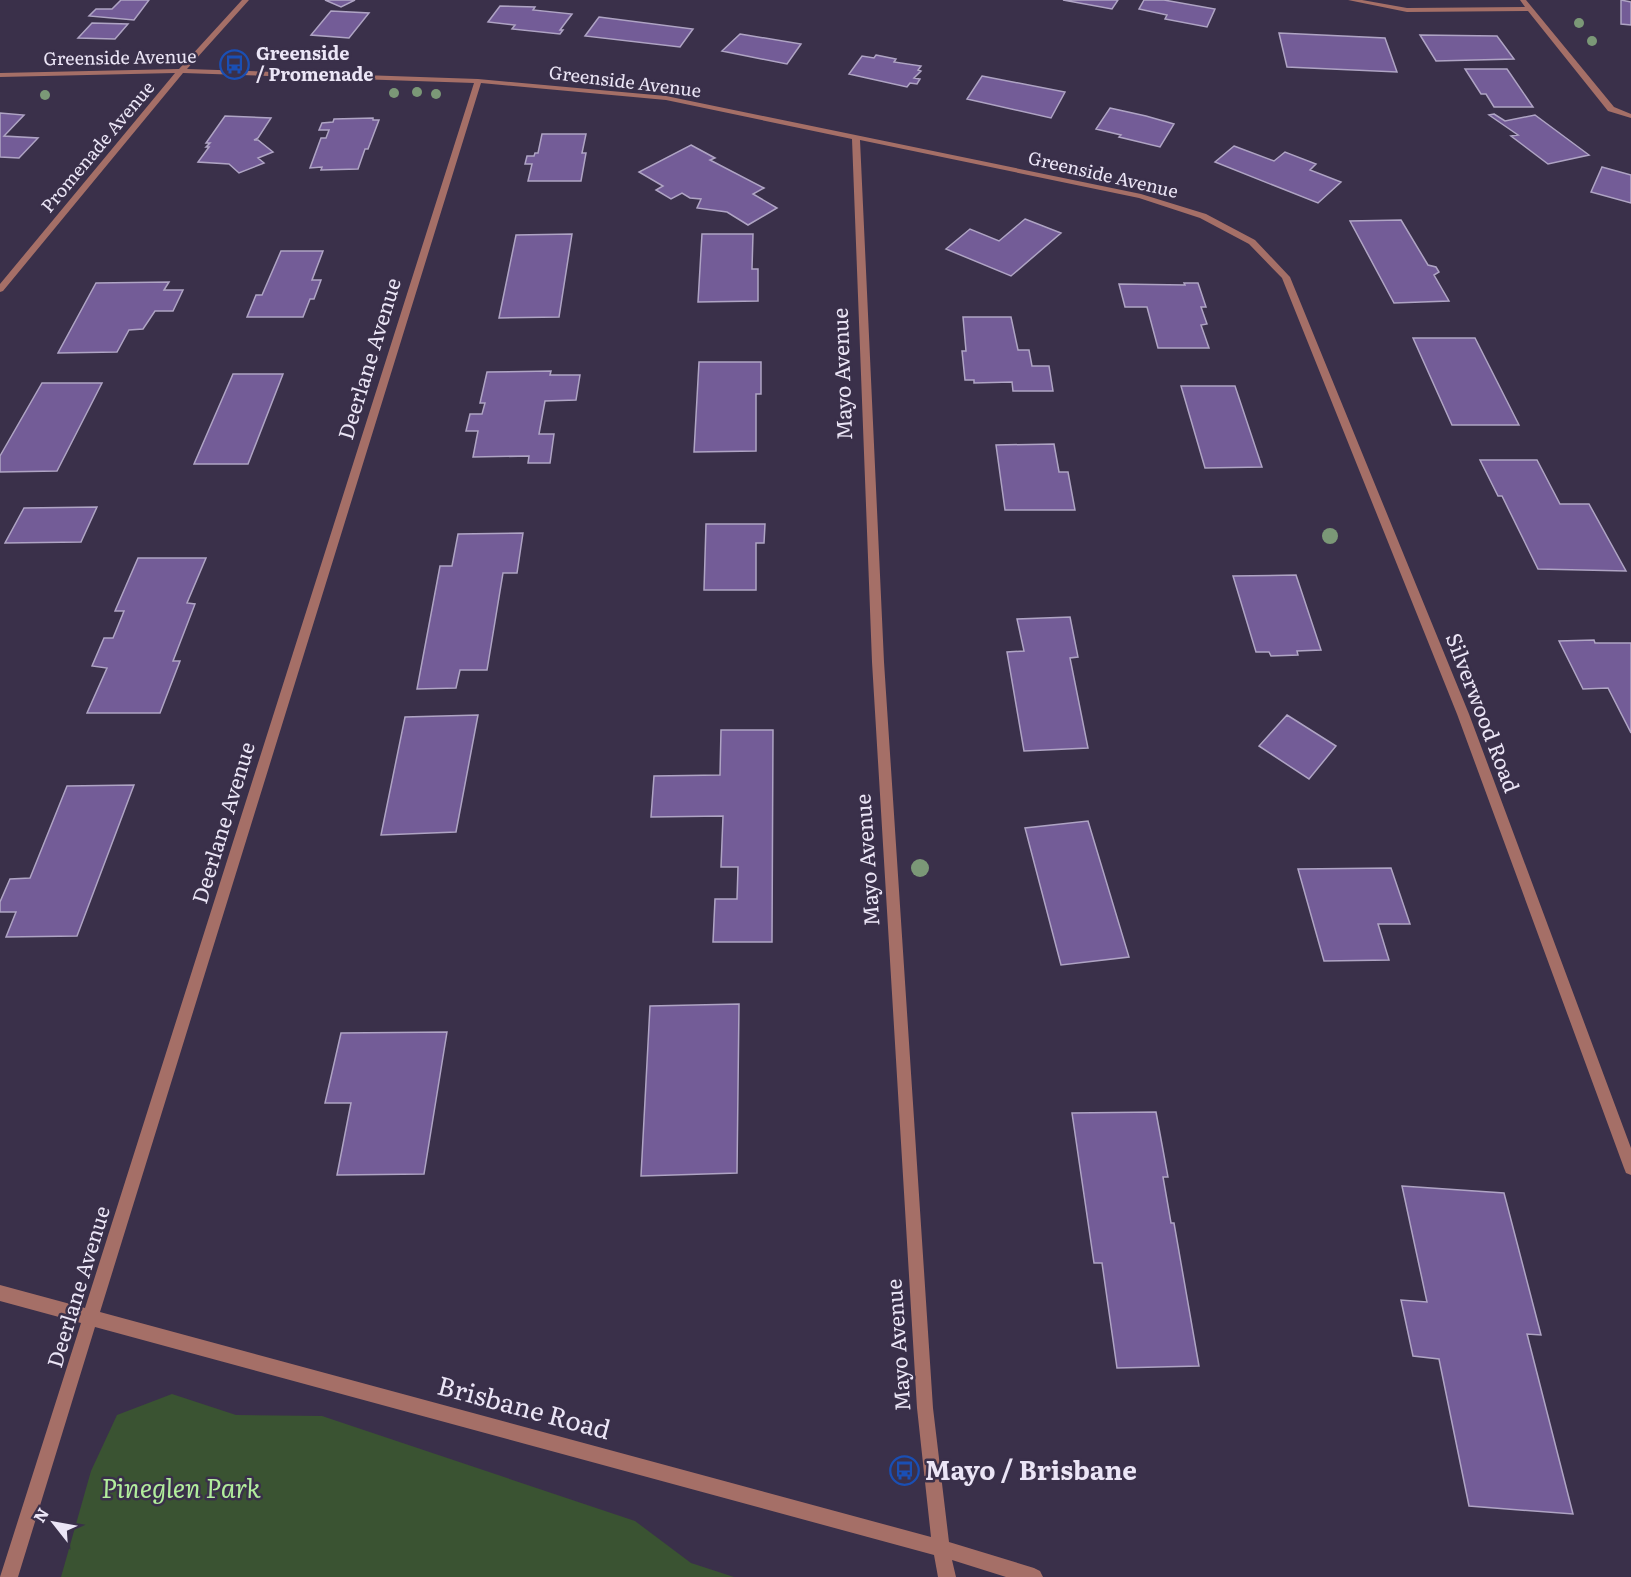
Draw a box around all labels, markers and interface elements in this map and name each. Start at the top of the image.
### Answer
place label: Greenside / Promenade [256,39,373,87]
street label: Greenside Avenue [43,42,197,71]
bus stop icon: Greenside / Promenade [219,48,251,80]
street label: Greenside Avenue [548,58,703,103]
street label: Promenade Avenue [34,74,160,218]
street label: Greenside Avenue [1026,143,1181,204]
street label: Deerlane Avenue [328,273,407,443]
street label: Mayo Avenue [823,307,858,441]
street label: Silverwood Road [1440,628,1529,797]
street label: Deerlane Avenue [182,737,261,907]
street label: Mayo Avenue [845,793,886,927]
street label: Deerlane Avenue [37,1201,116,1371]
street label: Mayo Avenue [876,1278,917,1412]
street label: Brisbane Road [434,1364,616,1447]
place label: Mayo / Brisbane [925,1449,1137,1488]
bus stop icon: Mayo / Brisbane [888,1455,920,1487]
park label: Pineglen Park [101,1467,262,1506]
north arrow [24,1493,84,1553]
text: N [27,1503,54,1527]

